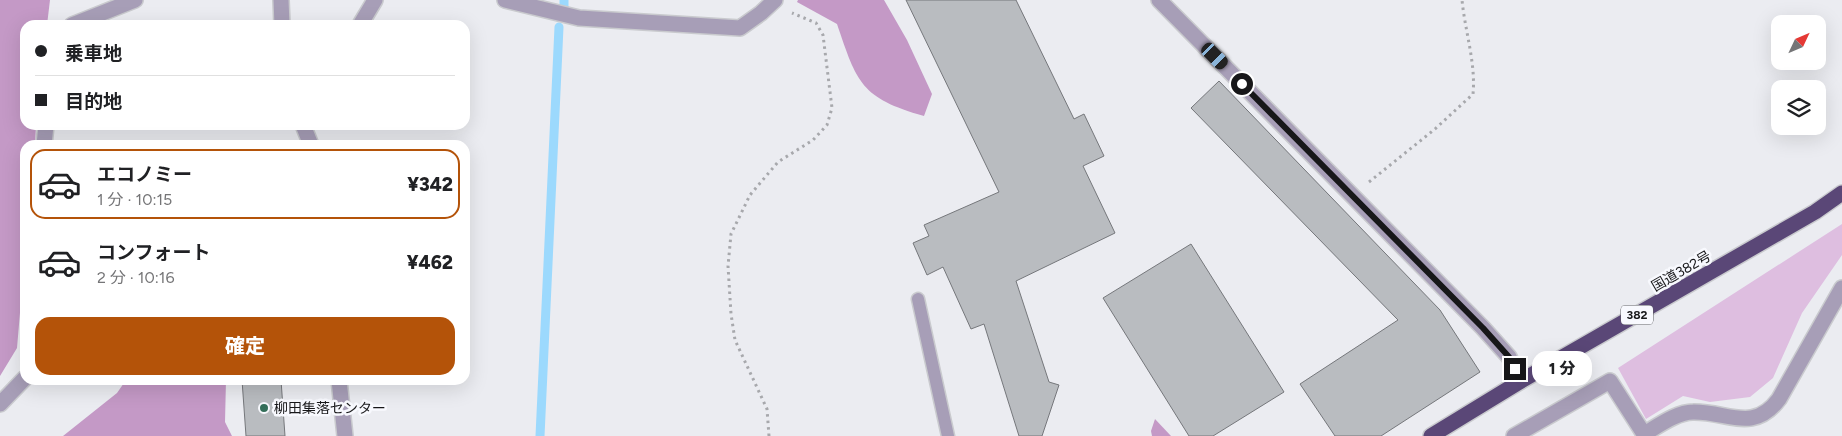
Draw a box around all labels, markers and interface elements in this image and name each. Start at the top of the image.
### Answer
north arrow [1771,15,1826,70]
map controls [1771,15,1826,135]
car [1199,40,1230,72]
text: 乗車地 [65,42,122,65]
route start [1231,73,1253,95]
button: layers [1771,80,1826,135]
text: 目的地 [65,90,122,113]
icon: car [37,162,82,207]
text: エコノミー [97,163,192,186]
text: ¥342 [407,173,453,196]
text: 1 分 · 10:15 [97,190,172,209]
icon: car [37,240,82,285]
text: コンフォート [97,241,210,264]
street label: 国道382号 [1648,248,1714,295]
text: ¥462 [407,251,453,274]
text: 2 分 · 10:16 [97,268,174,287]
road number: 382 [1621,306,1653,324]
button: 確定 [35,317,455,375]
callout: 1 分 [1532,352,1592,386]
route end [1504,358,1526,380]
text: 1 分 [1549,359,1575,378]
place label: 柳田集落センター [274,400,386,417]
marker: 柳田集落センター [258,402,270,414]

